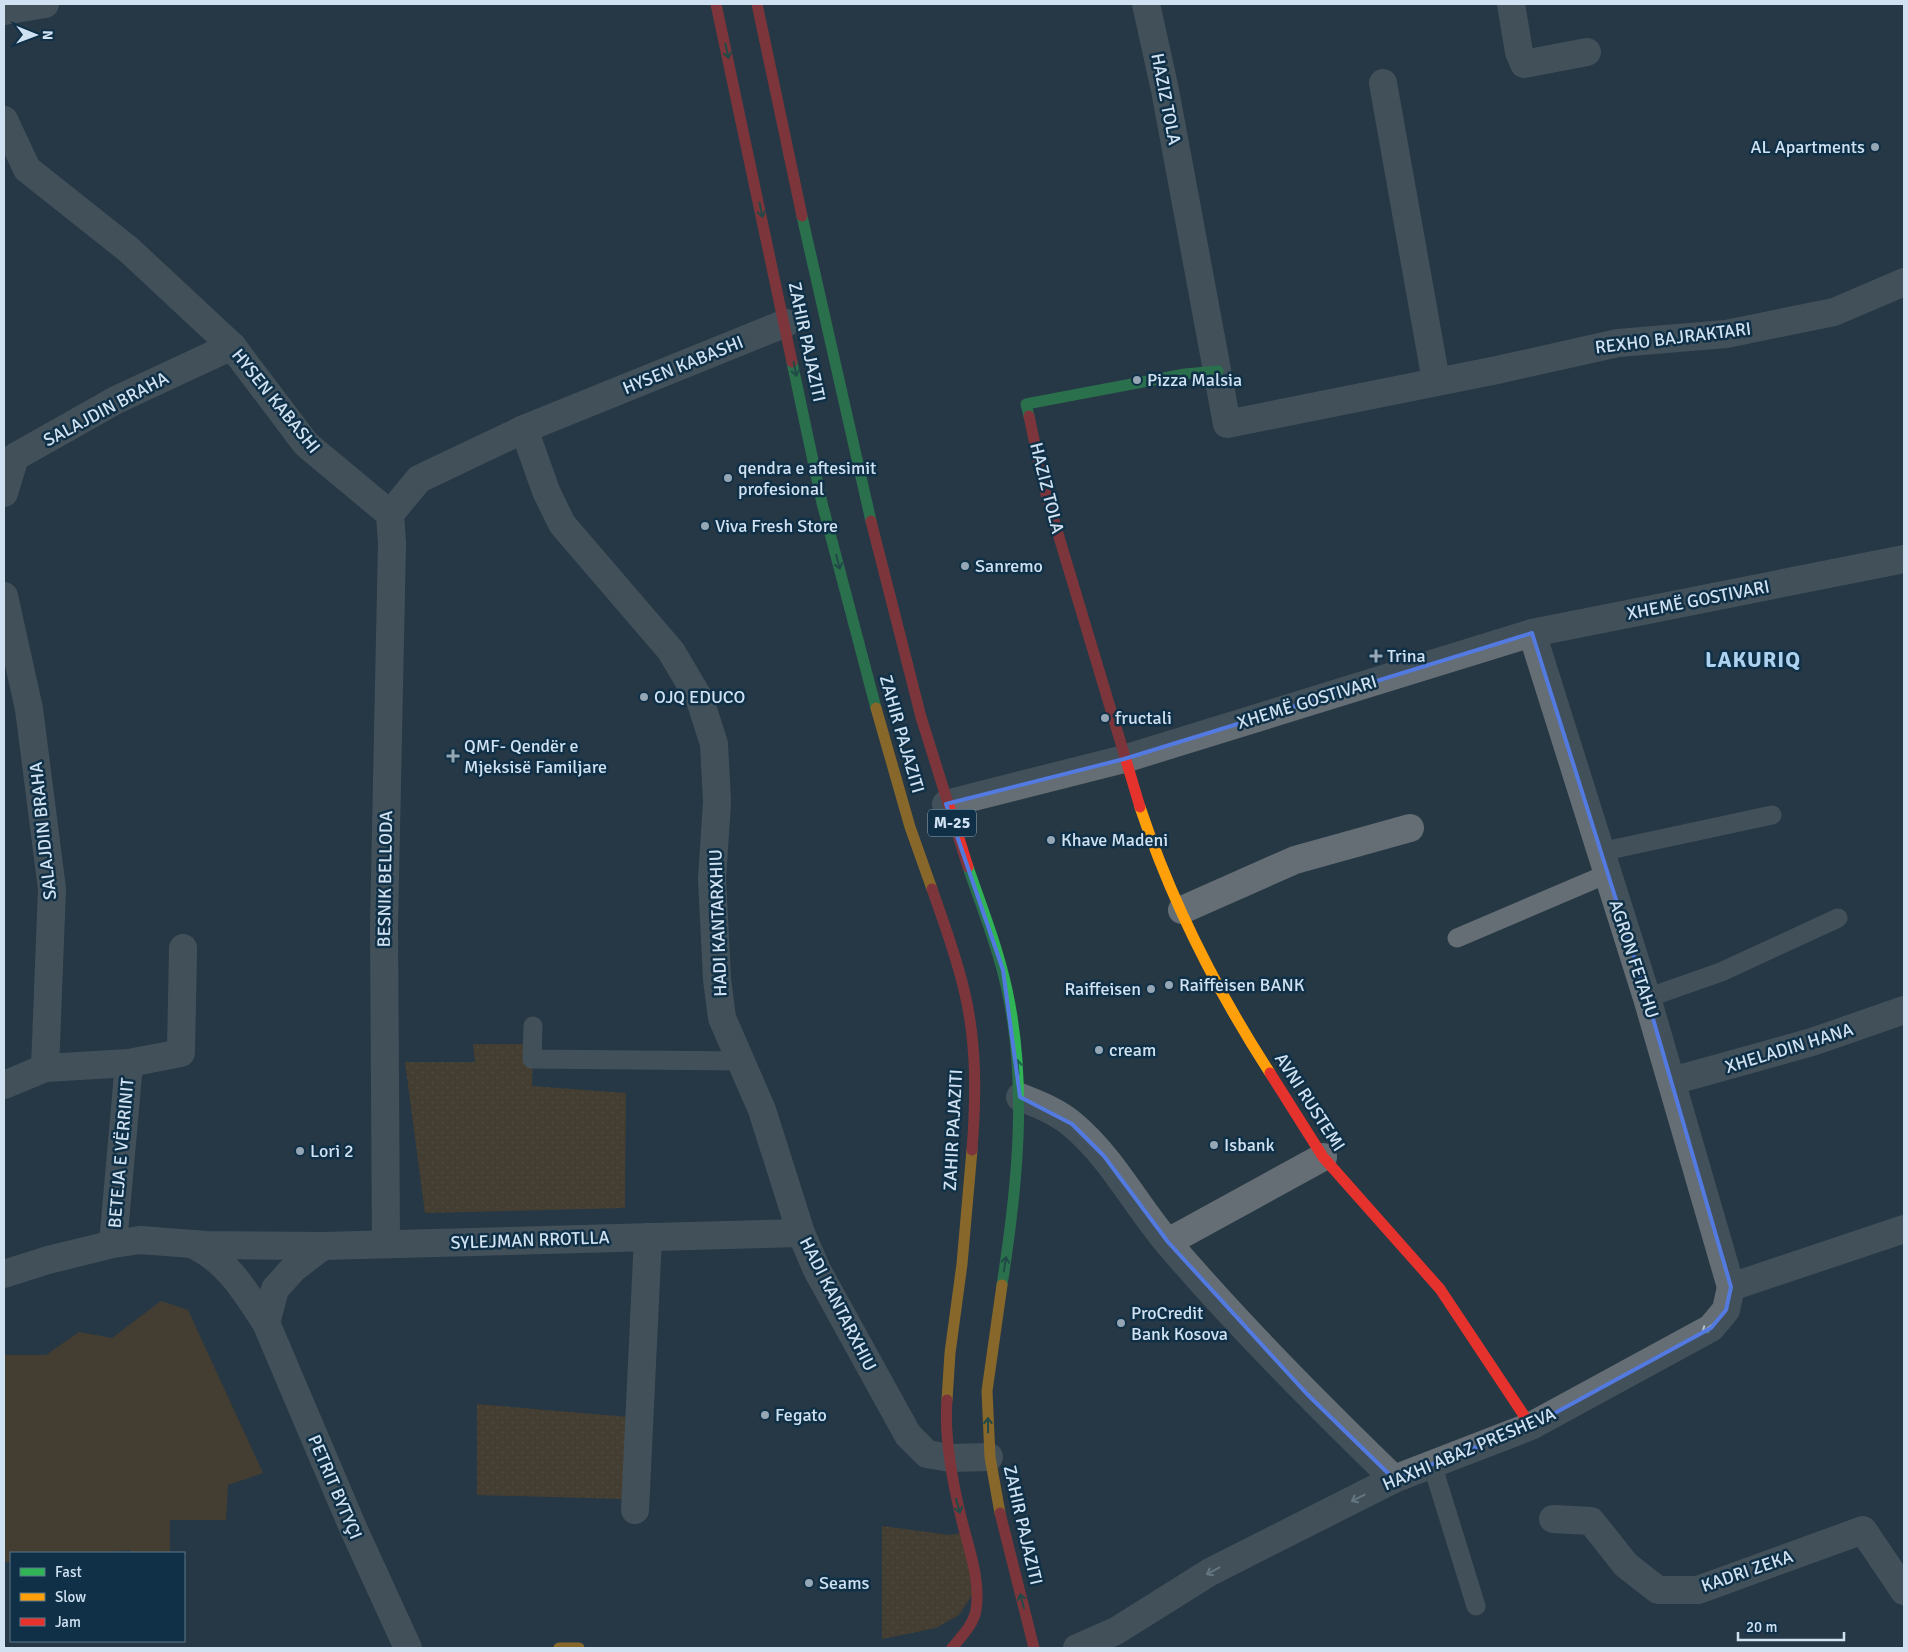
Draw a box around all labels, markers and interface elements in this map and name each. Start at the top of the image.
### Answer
north arrow [10,10,60,60]
text: N [39,30,56,40]
one-way arrow [723,43,732,59]
street label: HAZIZ TOLA [1146,51,1186,147]
place label: AL Apartments [1750,136,1865,158]
marker: AL Apartments [1869,141,1881,153]
one-way arrow [757,202,766,218]
street label: ZAHIR PAJAZITI [784,280,830,404]
street label: REXHO BAJRAKTARI [1594,318,1752,358]
street label: HYSEN KABASHI [619,331,747,399]
street label: HYSEN KABASHI [227,344,325,458]
one-way arrow [791,361,800,377]
street label: SALAJDIN BRAHA [40,367,172,451]
place label: Pizza Malsia [1147,369,1242,391]
marker: Pizza Malsia [1131,374,1143,386]
street label: HAZIZ TOLA [1025,440,1069,536]
place label: qendra e aftesimit profesional [738,457,876,500]
marker: qendra e aftesimit profesional [722,472,734,484]
place label: Viva Fresh Store [715,515,838,537]
marker: Viva Fresh Store [699,520,711,532]
one-way arrow [833,553,843,569]
place label: Sanremo [975,555,1043,577]
marker: Sanremo [959,560,971,572]
street label: XHEMË GOSTIVARI [1625,575,1771,625]
place label: Trina [1387,645,1426,667]
district label: LAKURIQ [1705,646,1801,673]
marker: Trina [1369,649,1383,663]
street label: XHEMË GOSTIVARI [1234,670,1380,734]
street label: ZAHIR PAJAZITI [875,672,929,796]
place label: OJQ EDUCO [654,686,745,708]
marker: OJQ EDUCO [638,691,650,703]
place label: fructali [1115,707,1172,729]
marker: fructali [1099,712,1111,724]
place label: QMF- Qendër e Mjeksisë Familjare [464,735,607,778]
marker: QMF- Qendër e Mjeksisë Familjare [446,749,460,763]
street label: SALAJDIN BRAHA [25,761,61,901]
street label: BESNIK BELLODA [373,810,397,948]
road number: M-25 [928,810,976,836]
place label: Khave Madeni [1061,829,1168,851]
marker: Khave Madeni [1045,834,1057,846]
street label: HADI KANTARXHIU [704,849,732,997]
street label: AGRON FETAHU [1604,897,1664,1021]
place label: Raiffeisen BANK [1179,974,1305,996]
place label: Raiffeisen [1064,978,1141,1000]
marker: Raiffeisen BANK [1163,979,1175,991]
marker: Raiffeisen [1145,983,1157,995]
street label: XHELADIN HANA [1722,1018,1856,1078]
place label: cream [1109,1039,1156,1061]
marker: cream [1093,1044,1105,1056]
street label: AVNI RUSTEMI [1270,1049,1350,1155]
one-way arrow [1013,1059,1022,1075]
street label: ZAHIR PAJAZITI [939,1068,967,1192]
street label: BETEJA E VËRRINIT [103,1077,139,1229]
place label: Isbank [1224,1134,1275,1156]
marker: Isbank [1208,1139,1220,1151]
place label: Lori 2 [310,1140,354,1162]
marker: Lori 2 [294,1145,306,1157]
street label: SYLEJMAN RROTLLA [450,1226,610,1254]
street label: HADI KANTARXHIU [795,1233,881,1375]
one-way arrow [1000,1256,1010,1272]
place label: ProCredit Bank Kosova [1131,1302,1228,1345]
marker: ProCredit Bank Kosova [1115,1317,1127,1329]
one-way arrow [1702,1322,1715,1333]
street label: HAXHI ABAZ PRESHEVA [1379,1403,1559,1495]
place label: Fegato [775,1404,827,1426]
marker: Fegato [759,1409,771,1421]
one-way arrow [983,1417,993,1434]
street label: PETRIT BYTYÇI [303,1431,367,1543]
street label: ZAHIR PAJAZITI [999,1463,1047,1587]
one-way arrow [1351,1494,1366,1503]
one-way arrow [954,1497,964,1513]
street label: KADRI ZEKA [1698,1545,1796,1597]
legend [10,1552,185,1642]
text: Fast [55,1563,82,1581]
one-way arrow [1206,1566,1221,1576]
place label: Seams [819,1572,869,1594]
marker: Seams [803,1577,815,1589]
text: Slow [55,1588,86,1606]
one-way arrow [1017,1593,1027,1609]
scale bar [1738,1610,1844,1642]
text: Jam [55,1613,81,1631]
text: 20 m [1746,1618,1777,1636]

